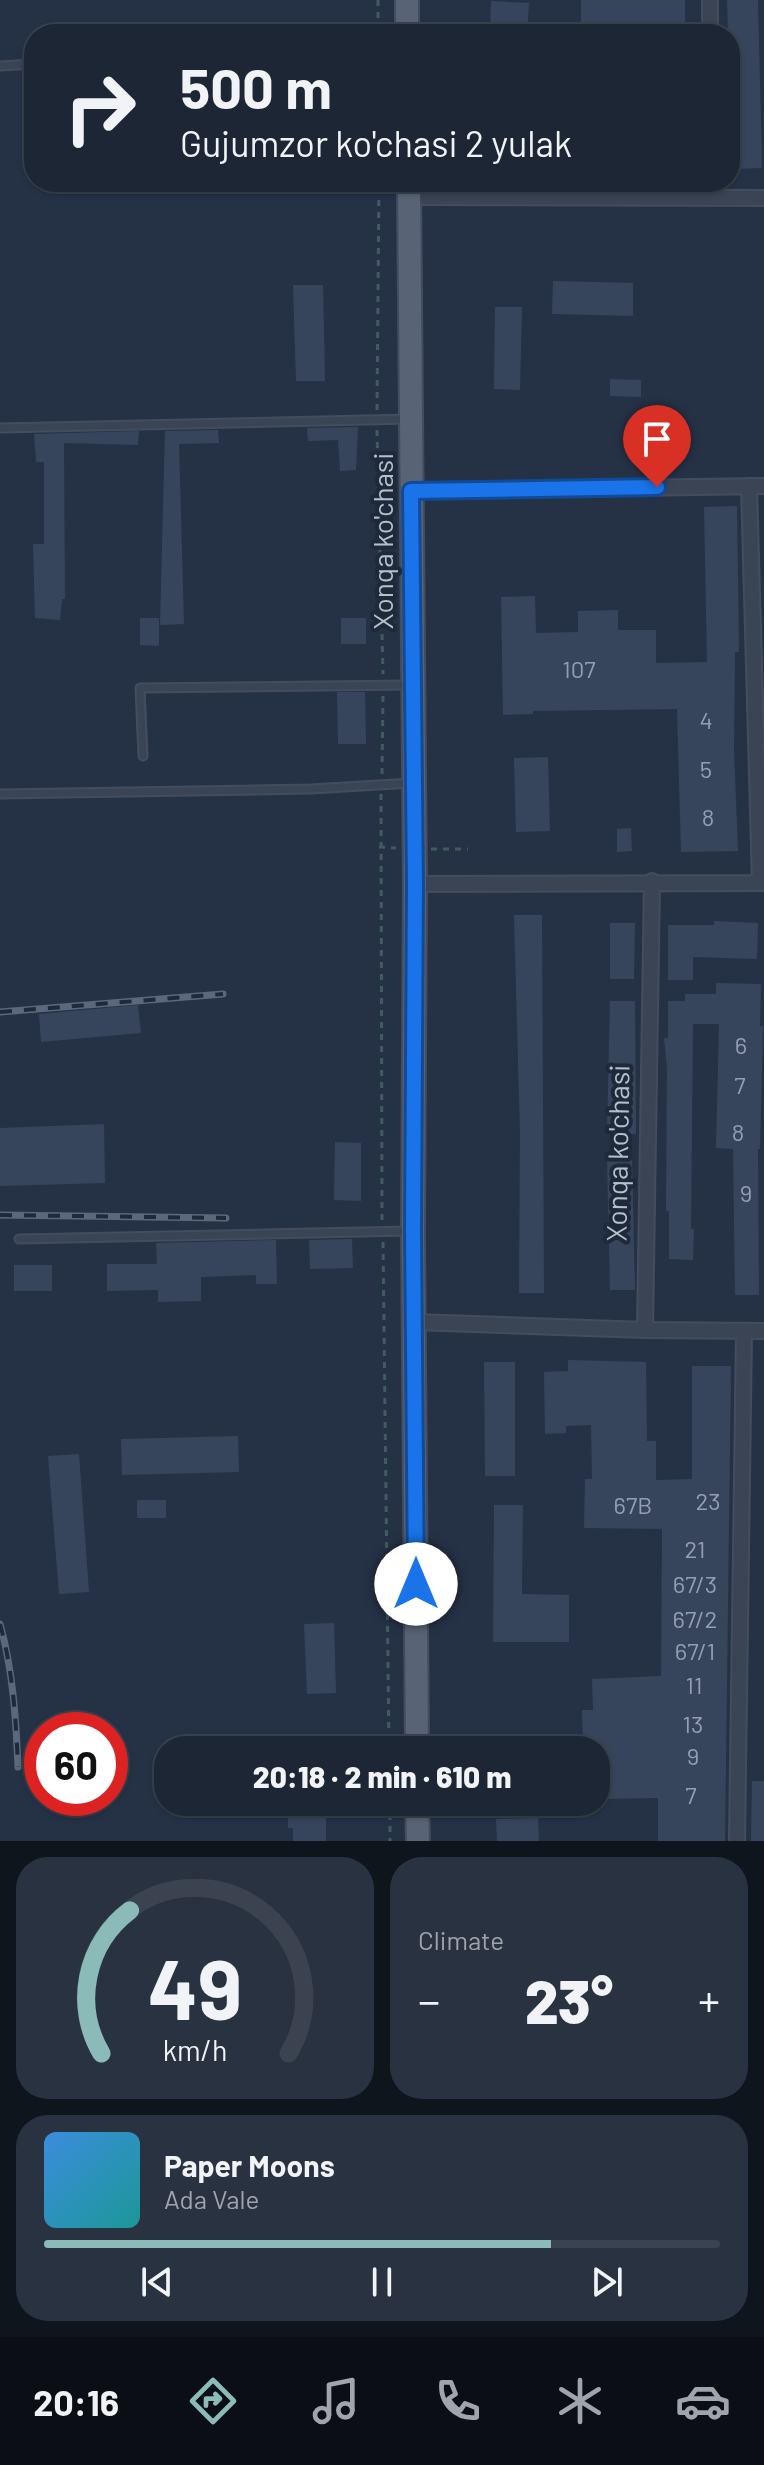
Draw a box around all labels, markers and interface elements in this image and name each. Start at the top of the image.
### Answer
text: 500 m [180,53,332,120]
icon: right [48,56,152,160]
text: Gujumzor ko'chasi 2 yulak [180,121,572,164]
pin [623,405,691,487]
icon: arrive [635,417,679,461]
street label: Xonqa ko'chasi [365,453,399,629]
house number: 107 [562,654,596,683]
house number: 4 [699,705,713,734]
house number: 5 [700,754,712,783]
house number: 8 [702,802,714,831]
house number: 6 [735,1030,747,1059]
street label: Xonqa ko'chasi [598,1064,636,1242]
house number: 7 [734,1070,746,1099]
house number: 8 [732,1117,744,1146]
house number: 9 [740,1178,752,1207]
house number: 23 [695,1486,721,1515]
house number: 67B [614,1490,652,1519]
house number: 21 [685,1534,705,1563]
position arrow [374,1542,458,1626]
house number: 67/3 [673,1569,717,1598]
house number: 67/2 [673,1604,717,1633]
house number: 67/1 [675,1636,715,1665]
house number: 11 [686,1670,702,1699]
house number: 13 [683,1709,703,1738]
speed limit sign: 60 [24,1712,128,1816]
house number: 9 [687,1741,699,1770]
text: 20:18 · 2 min · 610 m [253,1758,511,1794]
house number: 7 [685,1780,697,1809]
text: Climate [418,1924,504,1955]
text: 49 [148,1937,242,2037]
text: 23° [525,1964,613,2036]
text: − [418,1973,440,2026]
text: + [698,1973,720,2026]
text: km/h [163,2032,227,2067]
text: Paper Moons [164,2147,335,2183]
text: Ada Vale [164,2183,259,2214]
icon: previous [135,2260,179,2304]
icon: pause [360,2260,404,2304]
icon: next [585,2260,629,2304]
icon: directions [185,2373,241,2429]
icon: music [308,2373,364,2429]
icon: phone [430,2373,486,2429]
icon: climate [552,2373,608,2429]
icon: car [675,2373,731,2429]
text: 20:16 [33,2380,119,2423]

